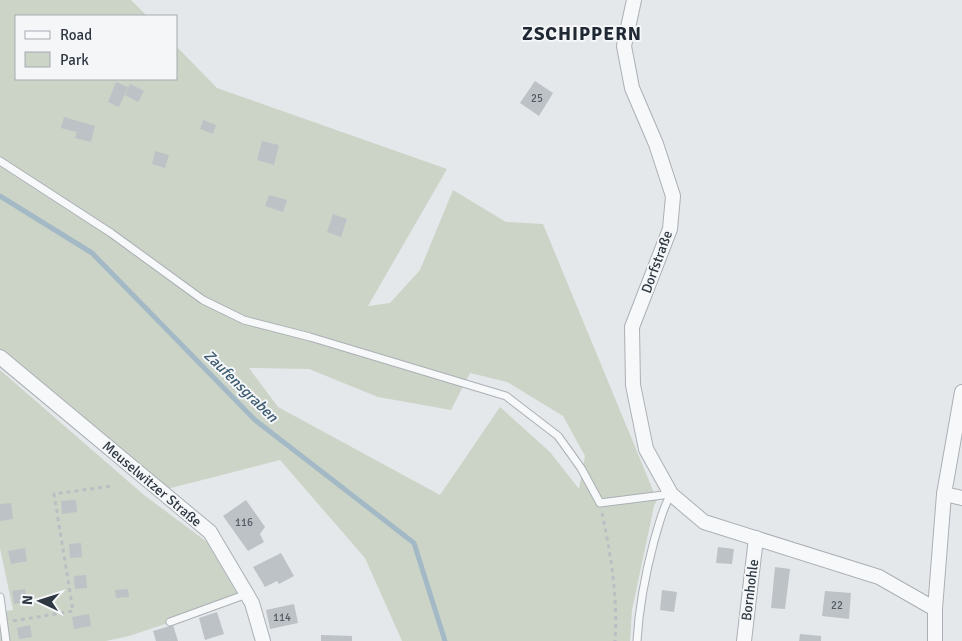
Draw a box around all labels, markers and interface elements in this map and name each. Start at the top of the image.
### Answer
legend [15,15,178,80]
district label: ZSCHIPPERN [522,22,642,46]
text: Road [60,26,92,44]
text: Park [60,51,89,69]
house number: 25 [531,92,543,105]
street label: Dorfstraße [638,228,676,296]
water label: Zaufensgraben [200,346,282,426]
street label: Meuselwitzer Straße [99,438,205,530]
house number: 116 [235,516,253,529]
street label: Bornhohle [738,558,762,622]
north arrow [15,576,65,626]
text: N [19,595,36,606]
house number: 22 [831,599,843,612]
house number: 114 [273,611,291,624]

